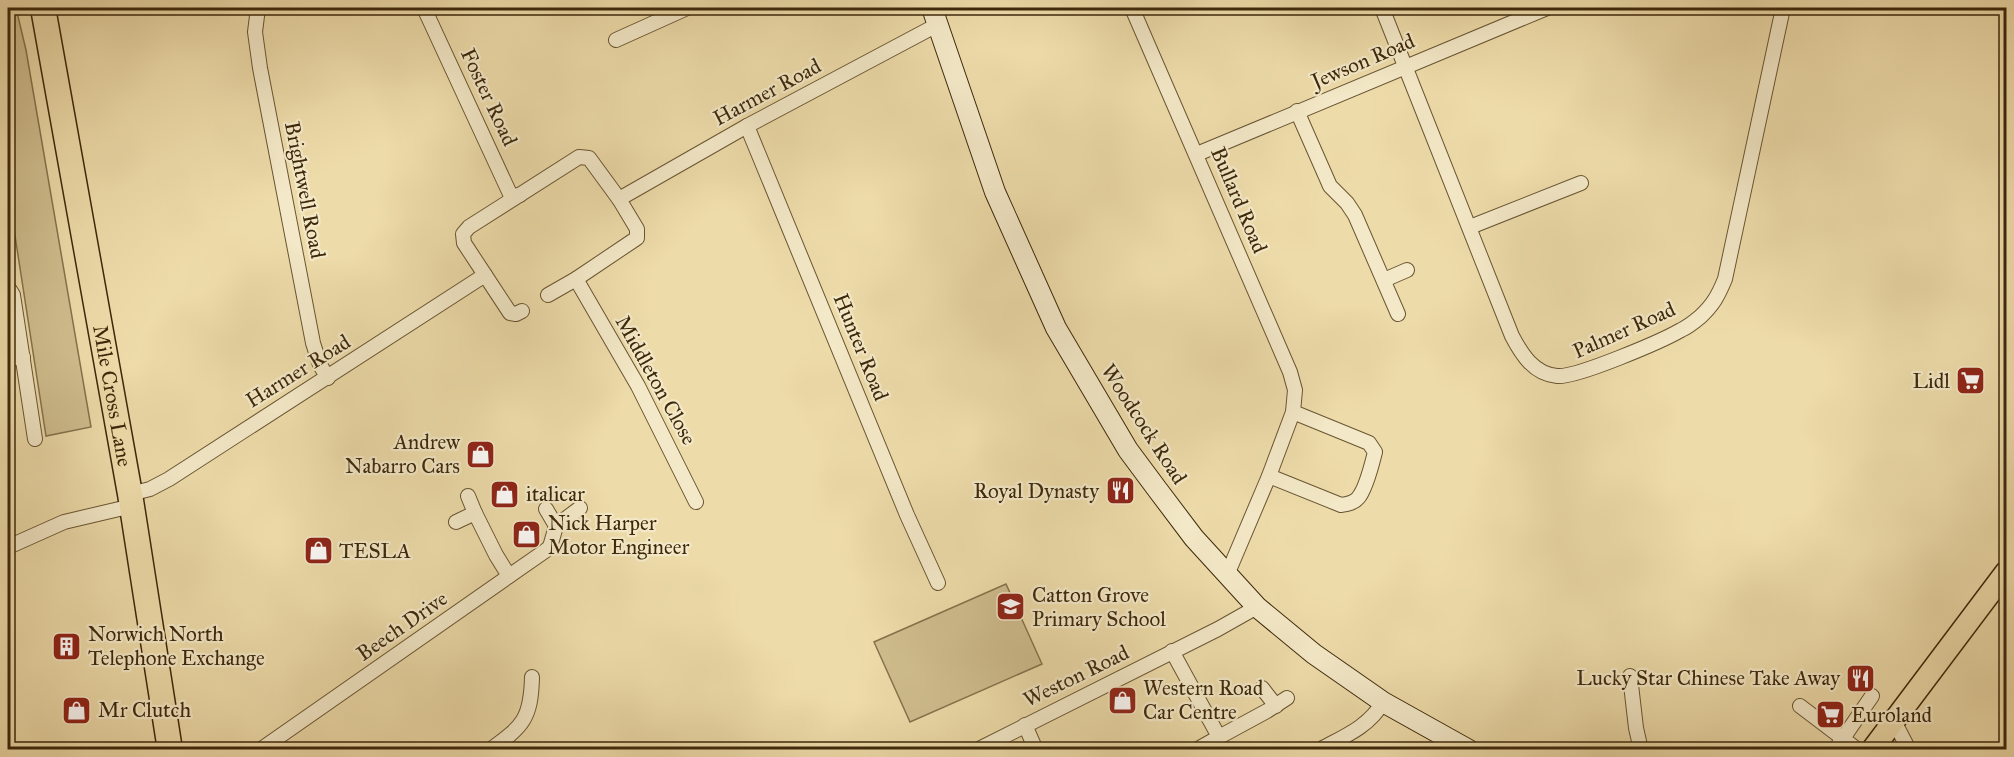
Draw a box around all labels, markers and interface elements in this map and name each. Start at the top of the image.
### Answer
street label: Jewson Road [1306,27,1419,95]
street label: Foster Road [455,44,523,150]
street label: Harmer Road [709,53,826,131]
street label: Brightwell Road [279,119,331,261]
street label: Bullard Road [1205,143,1273,257]
street label: Hunter Road [828,289,895,405]
street label: Palmer Road [1569,296,1680,364]
street label: Middleton Close [610,311,702,449]
street label: Mile Cross Lane [87,323,138,469]
street label: Harmer Road [241,328,355,413]
street label: Woodcock Road [1095,359,1193,490]
supermarket icon: Lidl [1955,365,1987,397]
place label: Lidl [1913,368,1950,394]
place label: Andrew Nabarro Cars [345,429,460,479]
shop icon: Andrew Nabarro Cars [465,438,497,470]
restaurant icon: Royal Dynasty [1104,475,1136,507]
shop icon: italicar [489,478,521,510]
place label: Royal Dynasty [973,478,1100,504]
place label: italicar [526,481,585,507]
place label: Nick Harper Motor Engineer [548,510,689,560]
shop icon: Nick Harper Motor Engineer [511,519,543,551]
shop icon: TESLA [302,535,334,567]
place label: TESLA [339,538,411,564]
place label: Catton Grove Primary School [1032,582,1166,632]
street label: Beech Drive [352,585,453,667]
school or university icon: Catton Grove Primary School [995,591,1027,623]
place label: Norwich North Telephone Exchange [88,621,265,671]
building icon: Norwich North Telephone Exchange [51,630,83,662]
street label: Weston Road [1019,639,1133,713]
restaurant icon: Lucky Star Chinese Take Away [1845,662,1877,694]
place label: Lucky Star Chinese Take Away [1576,665,1841,691]
place label: Western Road Car Centre [1143,675,1264,725]
shop icon: Western Road Car Centre [1106,684,1138,716]
shop icon: Mr Clutch [61,694,93,726]
place label: Mr Clutch [98,697,191,723]
supermarket icon: Euroland [1814,699,1846,731]
place label: Euroland [1851,702,1933,728]

